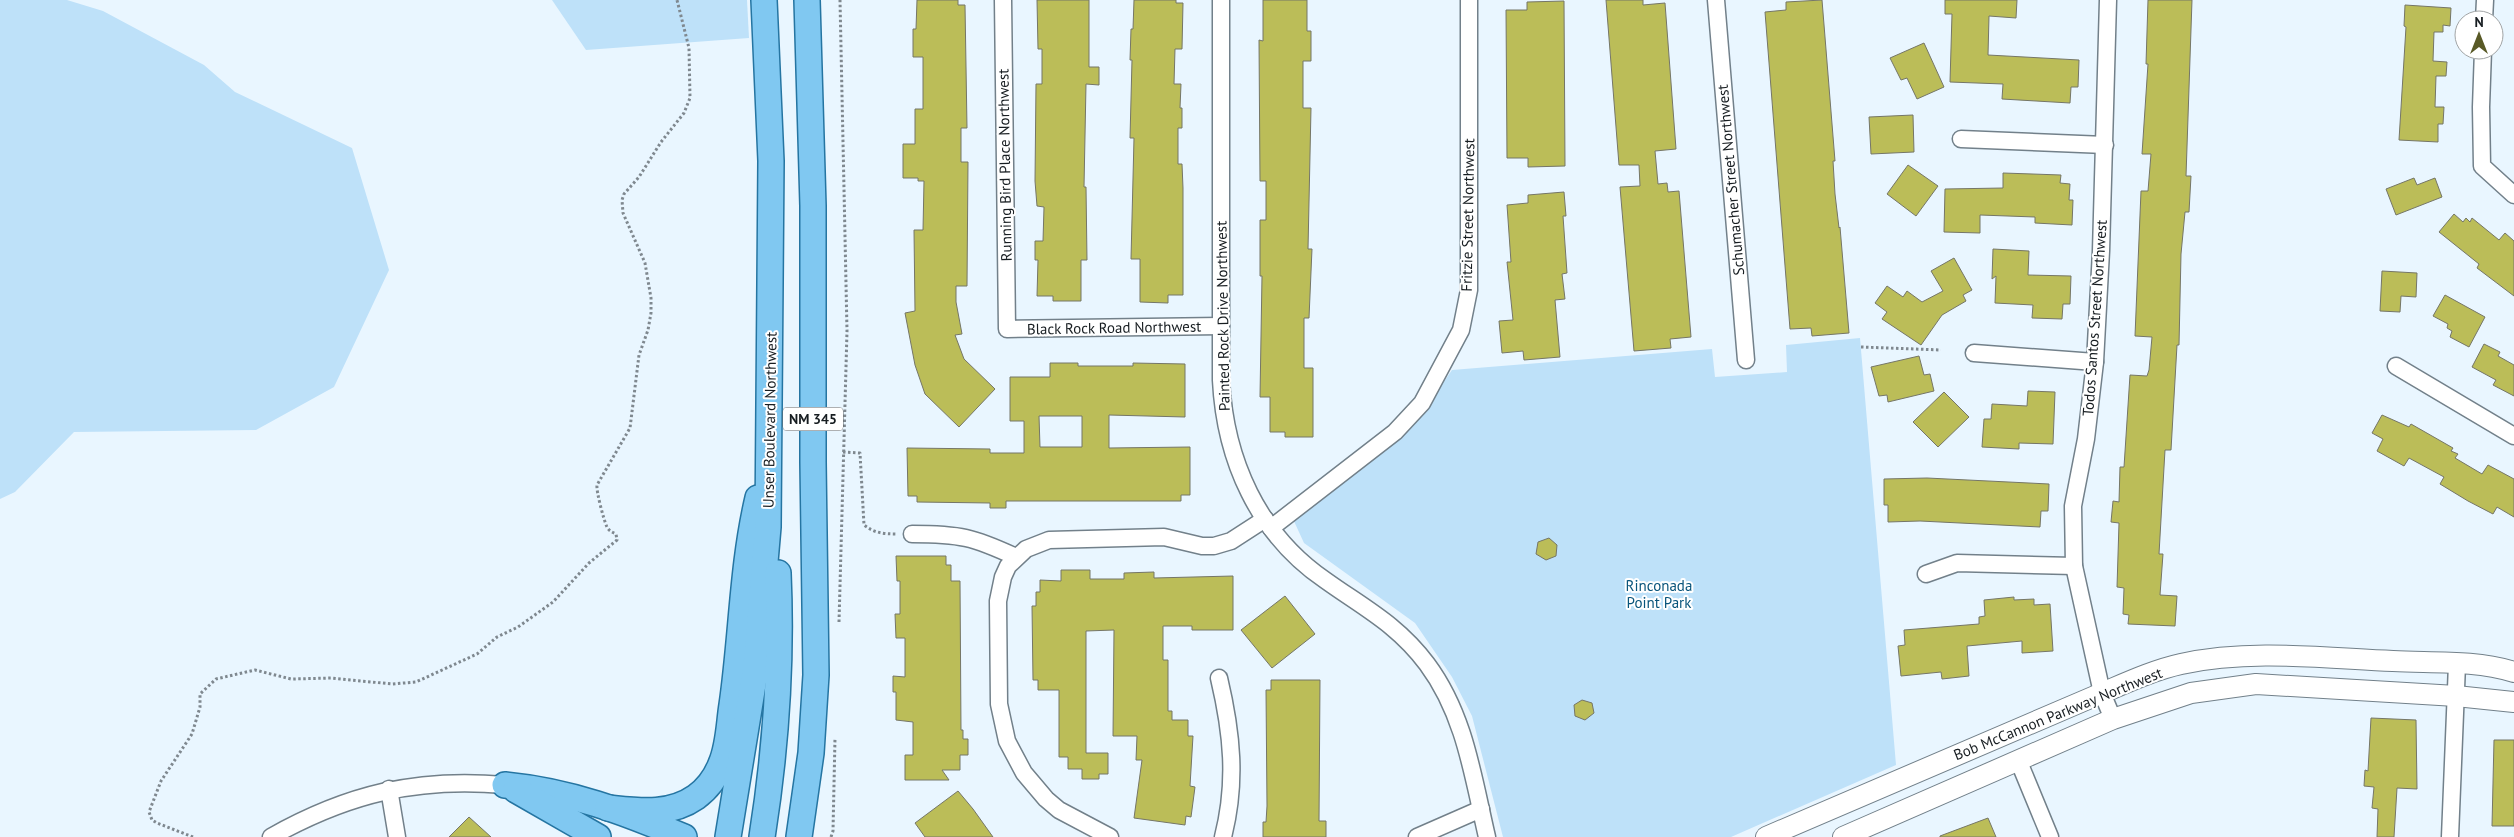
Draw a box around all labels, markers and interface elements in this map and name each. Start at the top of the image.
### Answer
north arrow [2454,10,2504,60]
text: N [2474,13,2484,31]
street label: Running Bird Place Northwest [993,69,1016,261]
street label: Schumacher Street Northwest [1713,84,1748,276]
street label: Fritzie Street Northwest [1457,138,1478,292]
street label: Todos Santos Street Northwest [2078,219,2111,417]
street label: Painted Rock Drive Northwest [1211,221,1234,411]
street label: Black Rock Road Northwest [1027,316,1201,339]
street label: Unser Boulevard Northwest [758,332,781,508]
road number: NM 345 [783,408,843,430]
park label: Rinconada Point Park [1626,576,1692,612]
street label: Bob McCannon Parkway Northwest [1951,663,2165,764]

